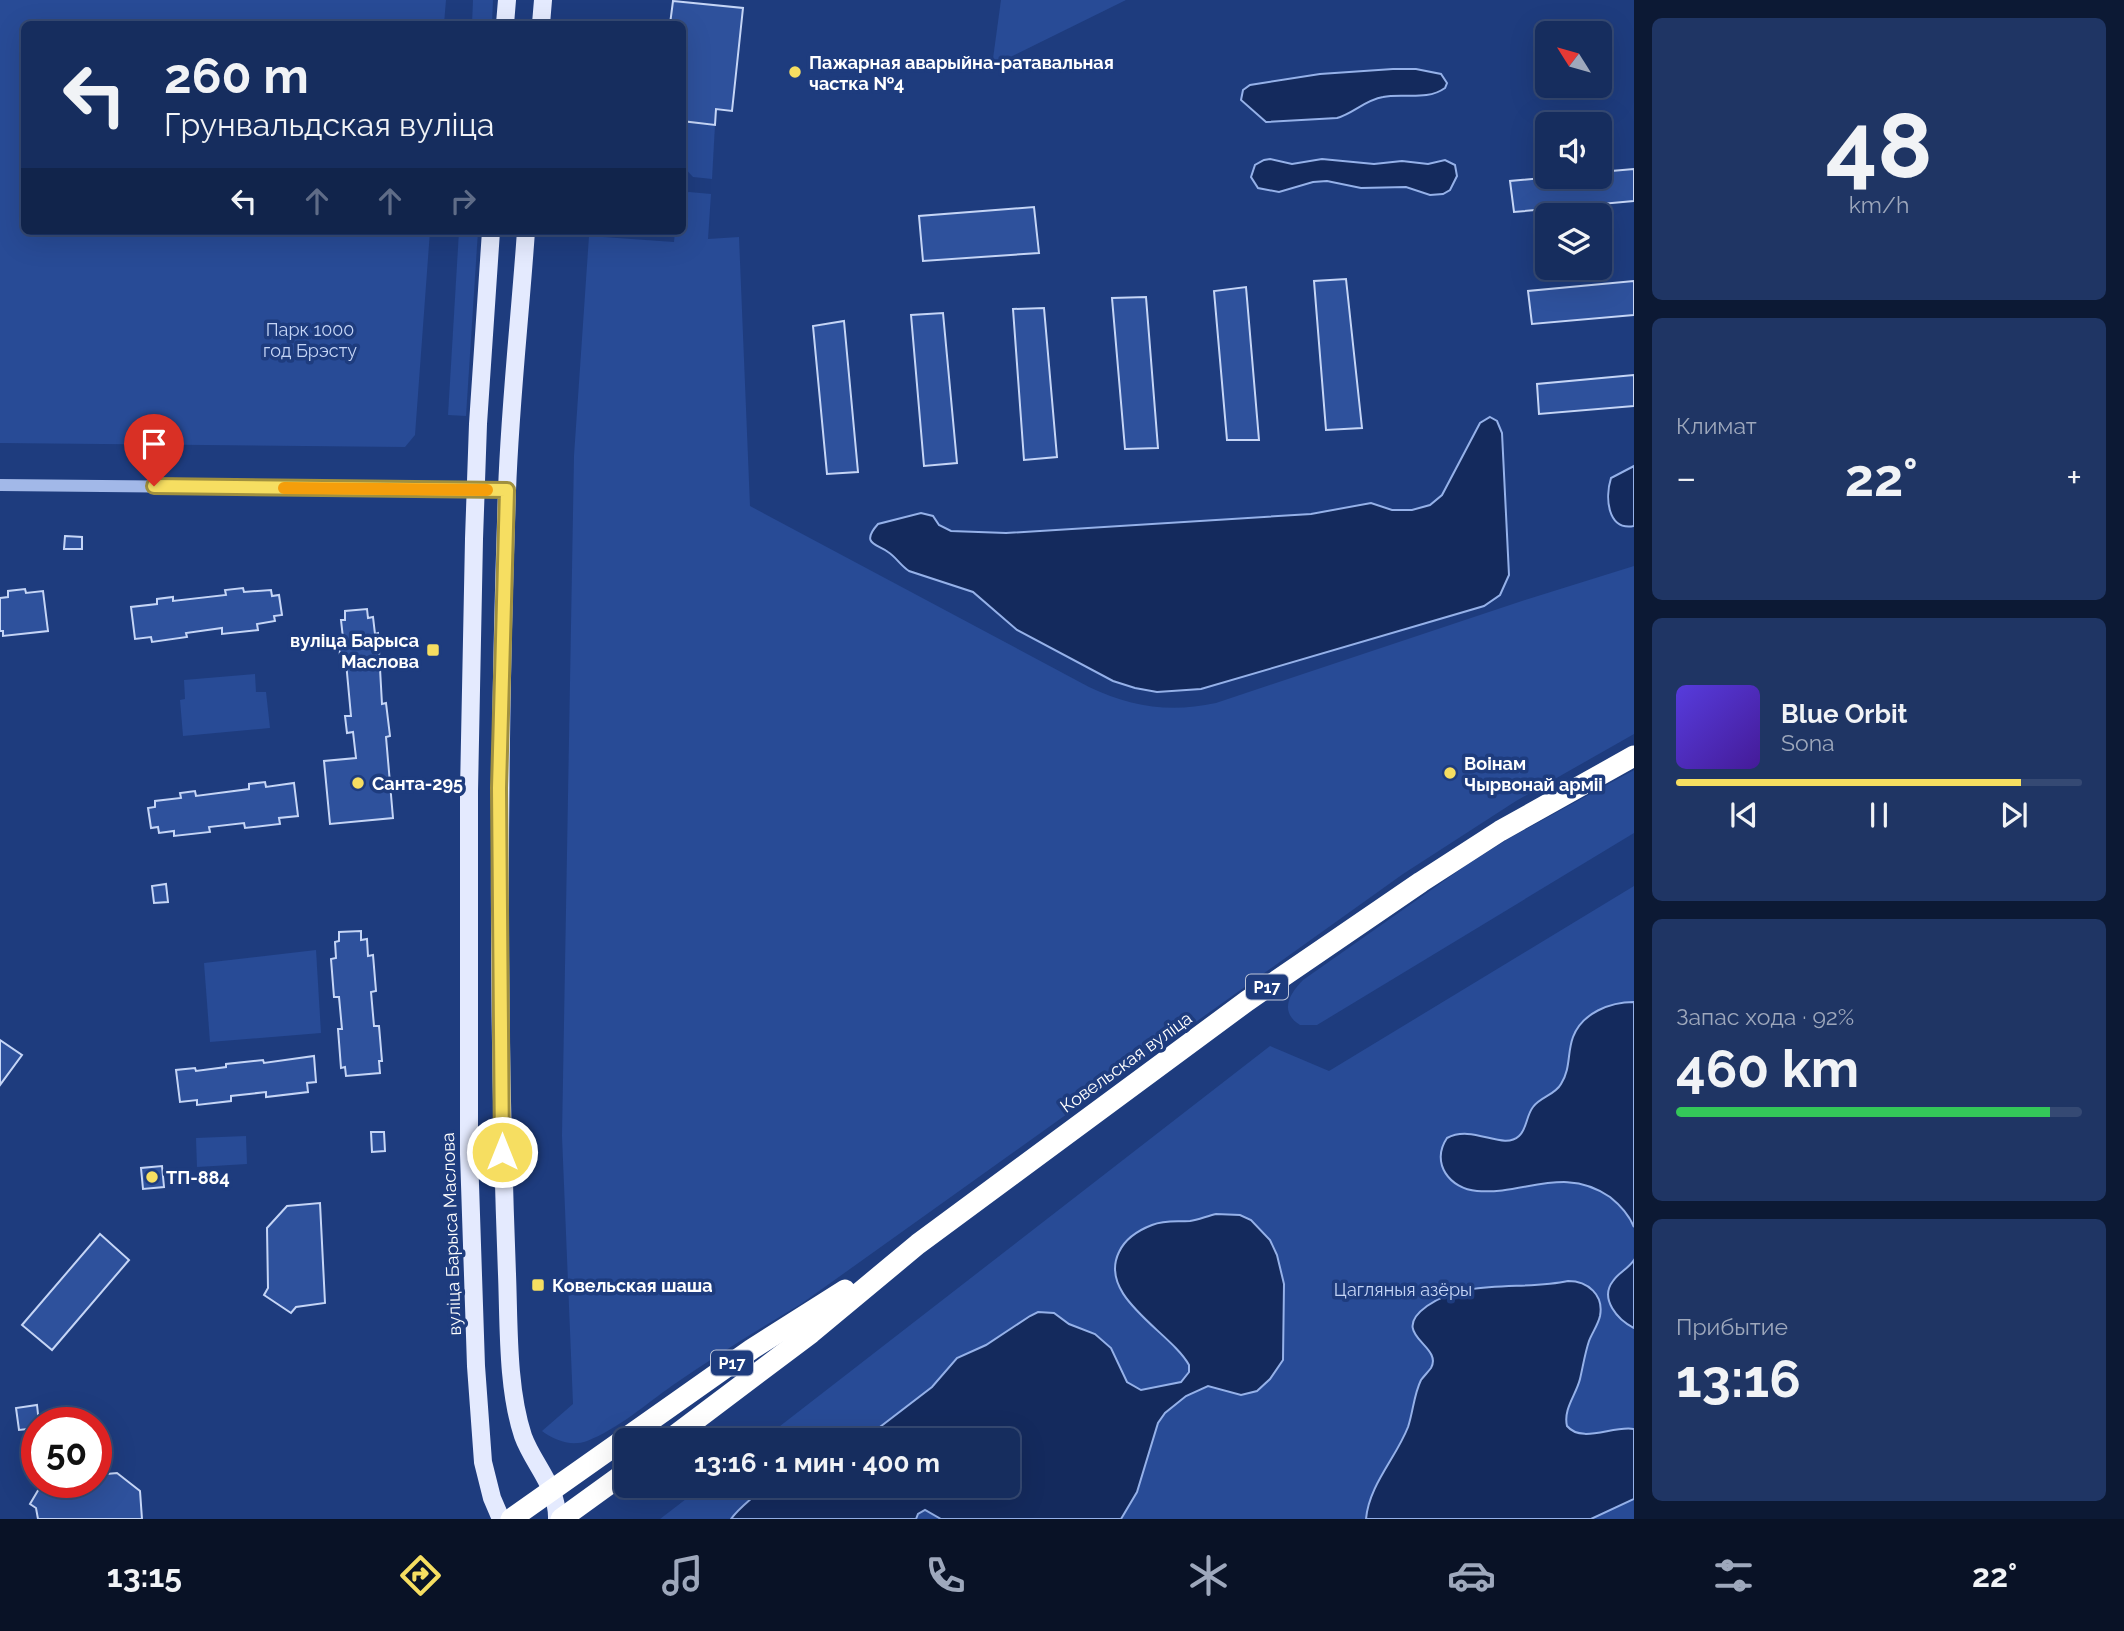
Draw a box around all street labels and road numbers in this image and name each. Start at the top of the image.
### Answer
road number: Р17 [1246,974,1288,1000]
street label: Ковельская вуліца [1056,1007,1196,1117]
street label: вуліца Барыса Маслова [437,1132,465,1336]
road number: Р17 [711,1350,753,1376]

